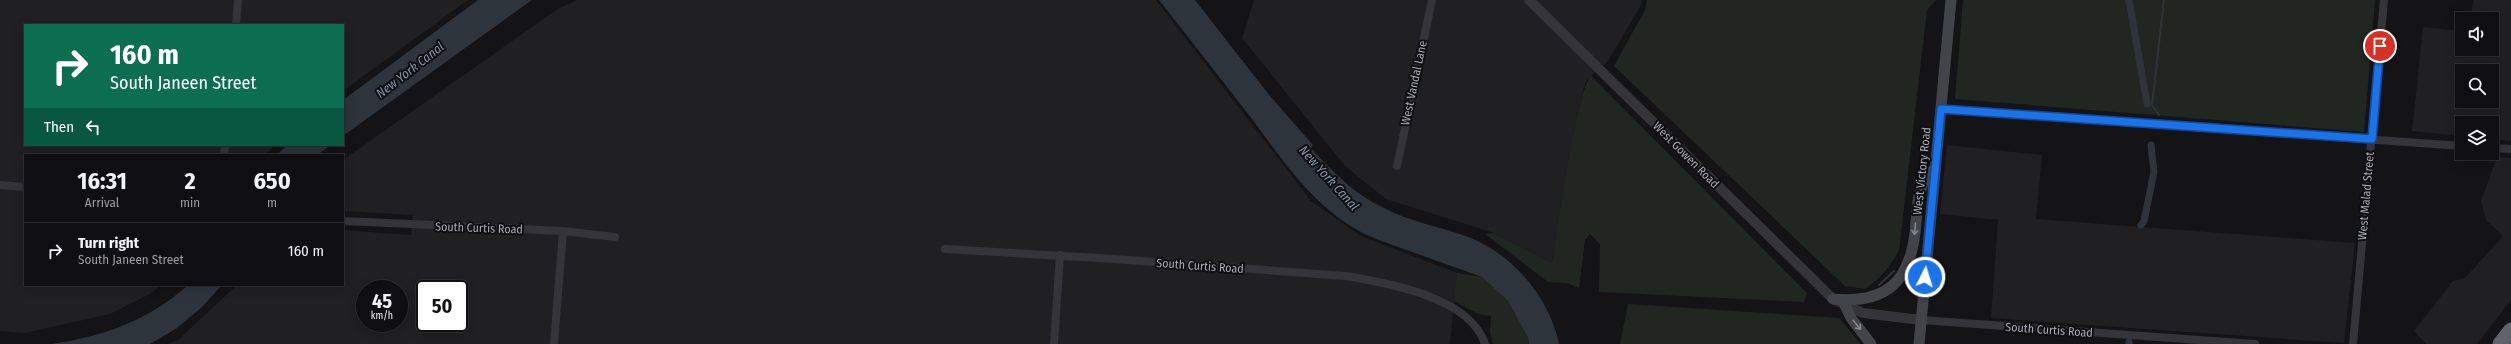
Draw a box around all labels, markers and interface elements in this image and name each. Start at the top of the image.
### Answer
map controls [2455,12,2499,160]
button: sound [2455,12,2499,56]
pin [2363,29,2397,63]
icon: arrive [2369,35,2391,57]
text: 160 m [110,38,179,71]
water label: New York Canal [373,39,447,101]
street label: West Vandal Lane [1398,39,1430,127]
icon: right [44,40,96,92]
button: search [2455,64,2499,108]
text: South Janeen Street [110,72,256,94]
icon: left [82,116,104,138]
button: layers [2455,116,2499,160]
text: Then [44,118,74,136]
street label: West Gowen Road [1650,119,1722,191]
street label: West Victory Road [1910,126,1934,216]
water label: New York Canal [1296,143,1362,214]
street label: West Malad Street [2355,151,2377,241]
text: 16:31 [77,167,127,195]
text: 2 [185,167,196,195]
text: 650 [253,167,291,195]
text: Arrival [85,195,119,210]
text: min [180,195,200,210]
text: m [267,195,277,210]
street label: South Curtis Road [435,219,523,237]
one-way arrow [1912,222,1919,235]
text: Turn right [78,234,139,252]
icon: right [44,240,66,262]
text: 160 m [288,242,324,260]
text: South Janeen Street [78,252,184,267]
street label: South Curtis Road [1156,256,1244,276]
position arrow [1904,256,1946,298]
speed limit sign: 50 [416,280,468,332]
text: 45 [372,289,392,313]
text: km/h [371,310,393,322]
one-way arrow [1852,320,1861,331]
street label: South Curtis Road [2005,320,2093,340]

